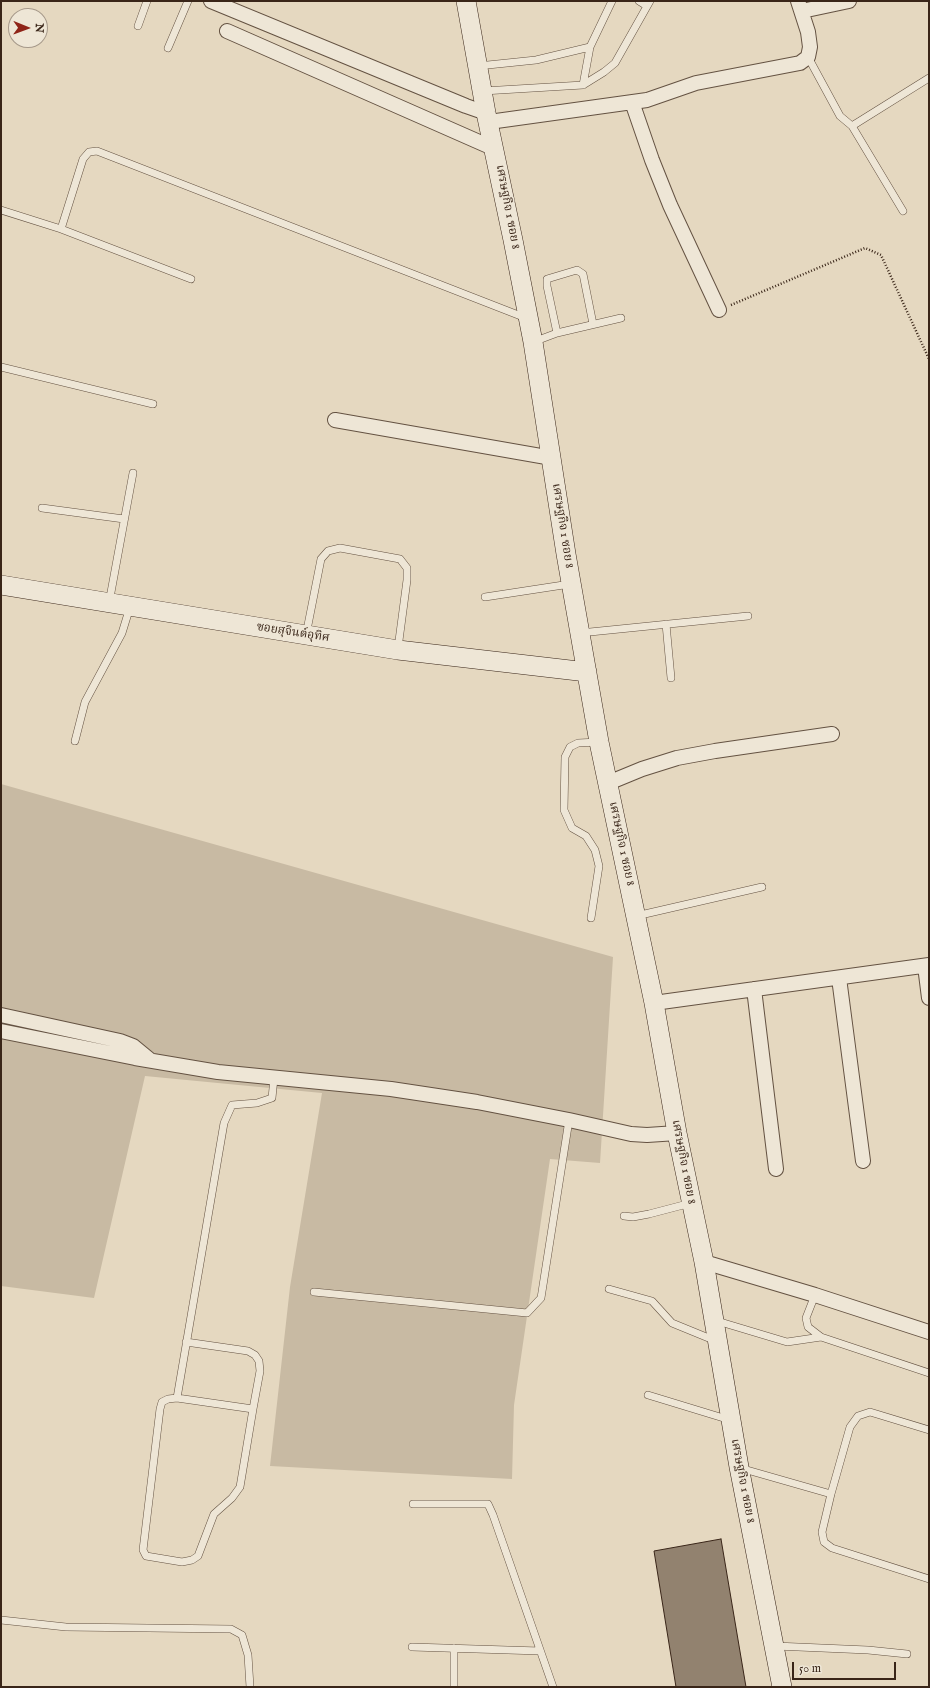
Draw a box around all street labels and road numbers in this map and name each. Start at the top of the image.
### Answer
street label: เศรษฐกิจ 1 ซอย 8 [492,164,522,250]
street label: เศรษฐกิจ 1 ซอย 8 [548,483,576,569]
street label: ซอยสุจินต์อุทิศ [255,620,331,646]
street label: เศรษฐกิจ 1 ซอย 8 [605,801,637,887]
street label: เศรษฐกิจ 1 ซอย 8 [668,1119,698,1205]
street label: เศรษฐกิจ 1 ซอย 8 [727,1438,757,1524]

